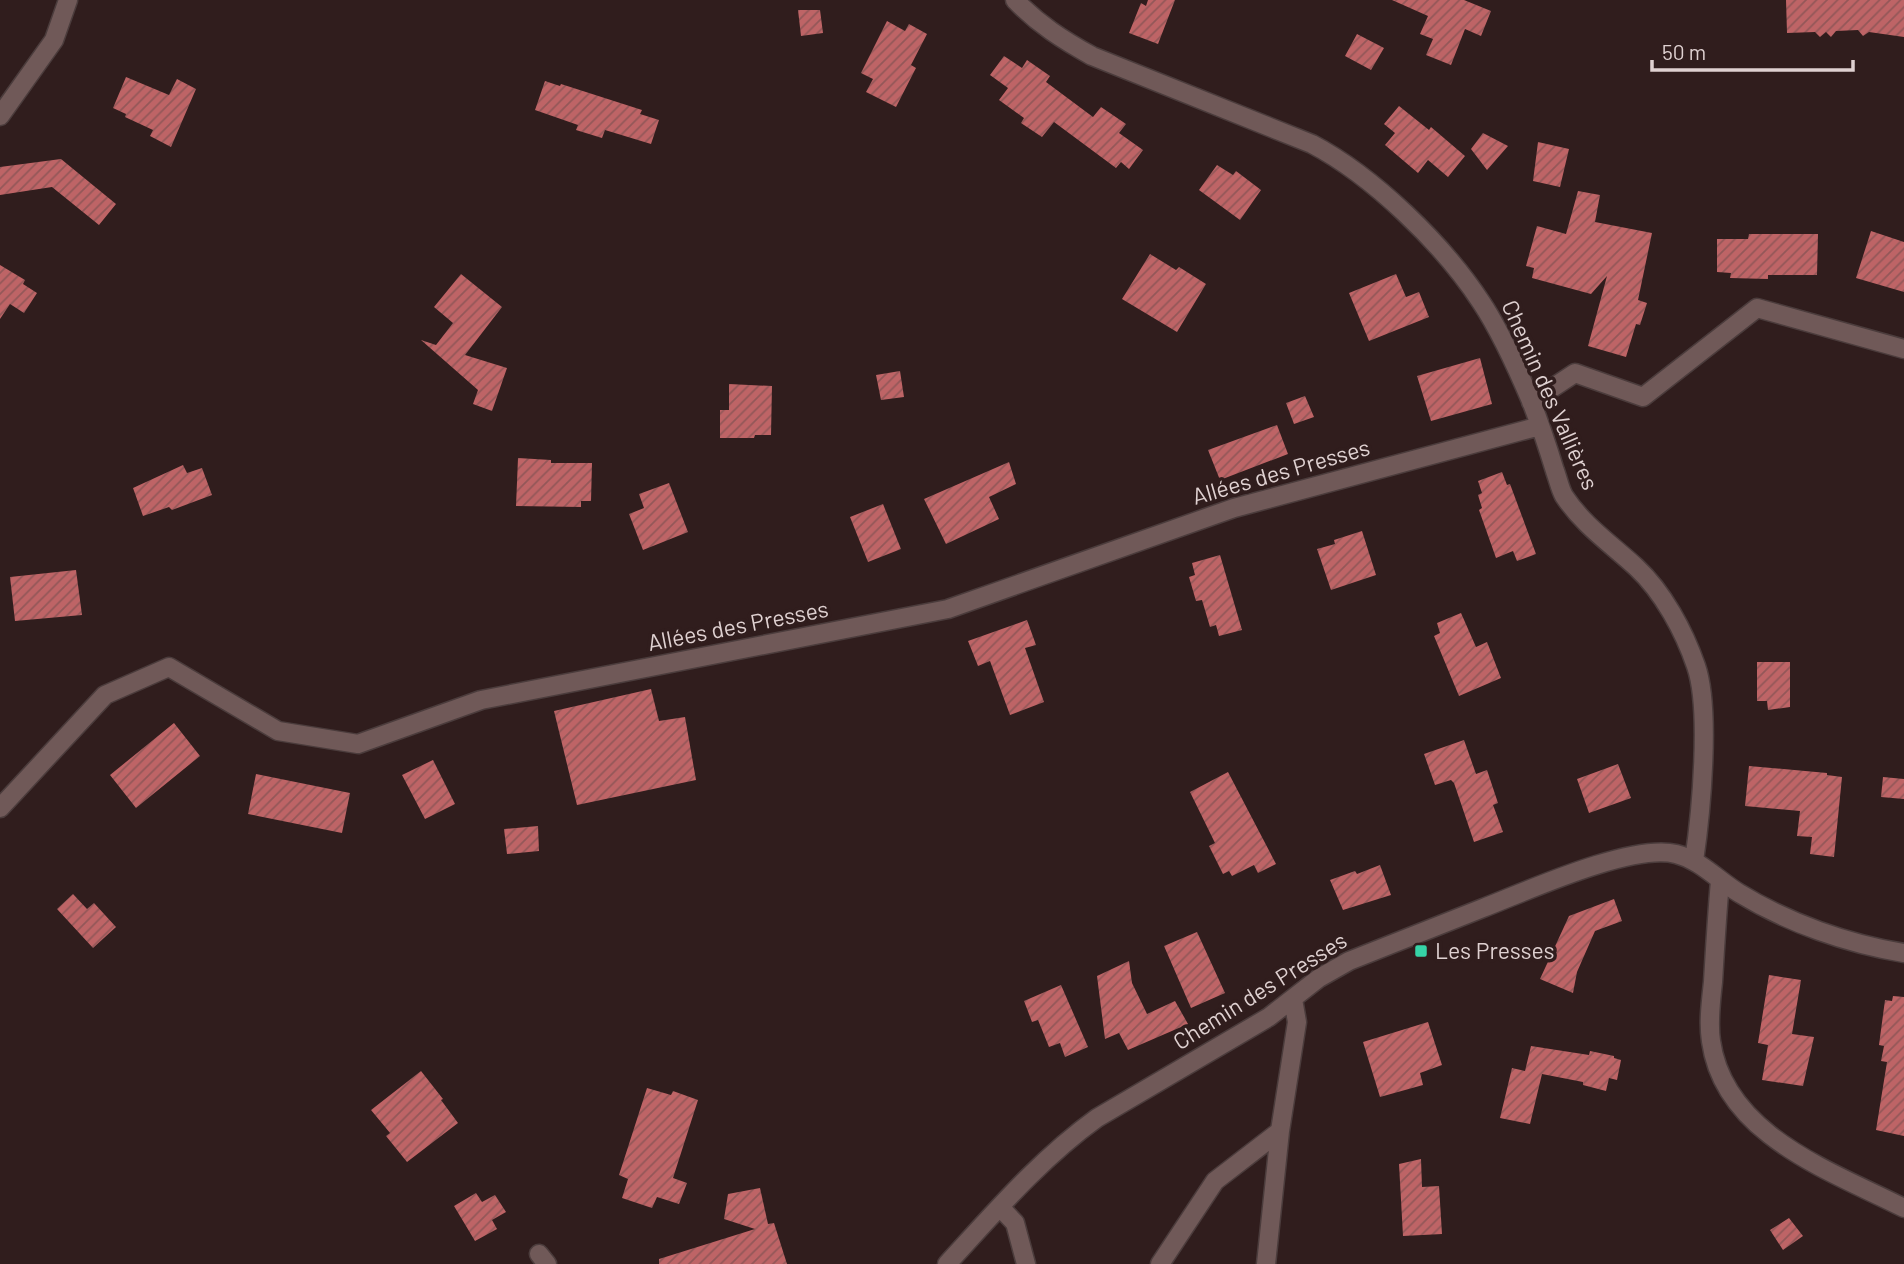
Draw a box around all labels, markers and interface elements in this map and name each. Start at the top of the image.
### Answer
scale bar [1652,28,1853,72]
text: 50 m [1662,39,1706,64]
street label: Chemin des Vallières [1496,295,1605,494]
street label: Allées des Presses [1189,432,1373,510]
street label: Allées des Presses [645,594,831,656]
street label: Chemin des Presses [1167,925,1351,1055]
place label: Les Presses [1435,936,1555,964]
marker: Les Presses [1413,943,1429,959]

